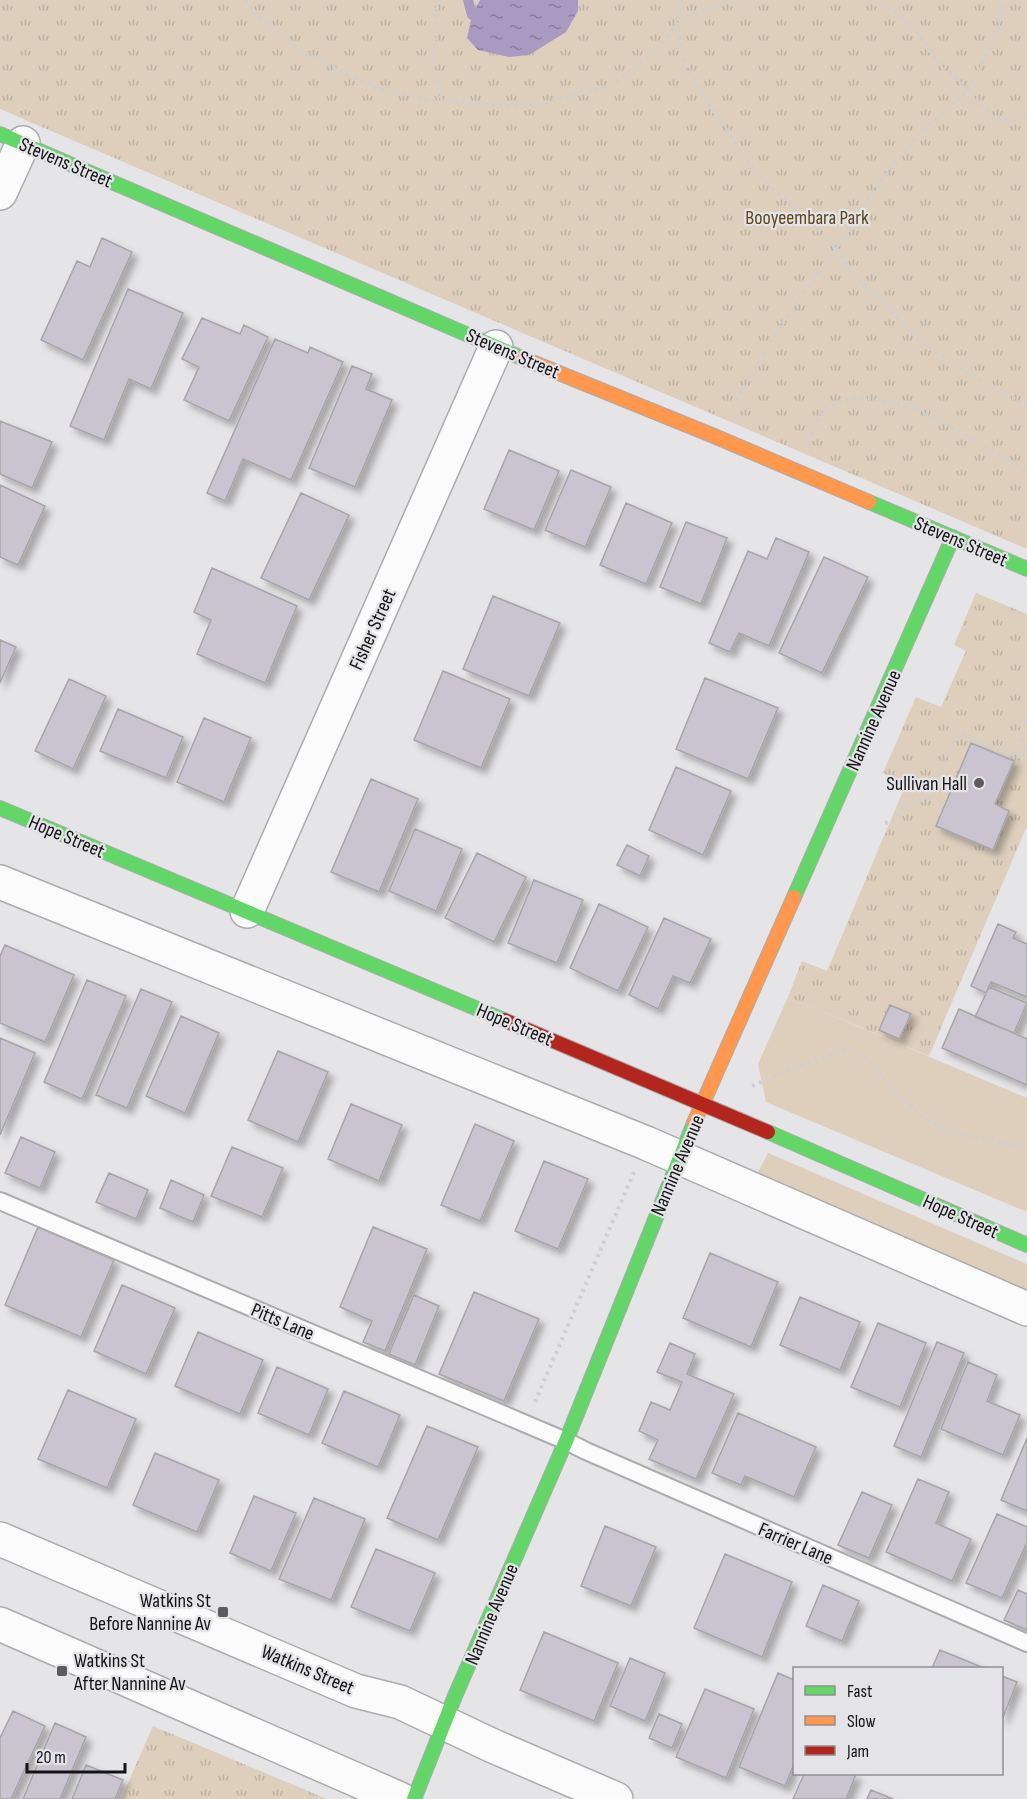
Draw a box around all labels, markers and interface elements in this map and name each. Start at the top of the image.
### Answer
street label: Stevens Street [15,133,116,193]
park label: Booyeembara Park [745,206,869,230]
street label: Stevens Street [462,324,563,384]
street label: Stevens Street [910,512,1011,572]
street label: Fisher Street [344,585,401,674]
street label: Nannine Avenue [841,666,907,774]
place label: Sullivan Hall [886,772,967,796]
marker: Sullivan Hall [972,776,986,790]
street label: Hope Street [25,810,108,864]
street label: Hope Street [473,998,556,1052]
street label: Nannine Avenue [646,1111,710,1220]
street label: Hope Street [919,1190,1002,1244]
street label: Pitts Lane [247,1298,318,1346]
street label: Farrier Lane [755,1517,837,1570]
street label: Nannine Avenue [460,1560,524,1669]
place label: Watkins St Before Nannine Av [89,1589,211,1636]
marker: Watkins St Before Nannine Av [216,1605,230,1619]
street label: Watkins Street [257,1640,358,1700]
place label: Watkins St After Nannine Av [73,1649,186,1696]
marker: Watkins St After Nannine Av [55,1664,69,1678]
legend [793,1667,1003,1775]
text: Fast [847,1681,873,1702]
text: Slow [847,1711,876,1732]
scale bar [27,1736,124,1774]
text: Jam [846,1741,869,1762]
text: 20 m [36,1747,66,1768]

